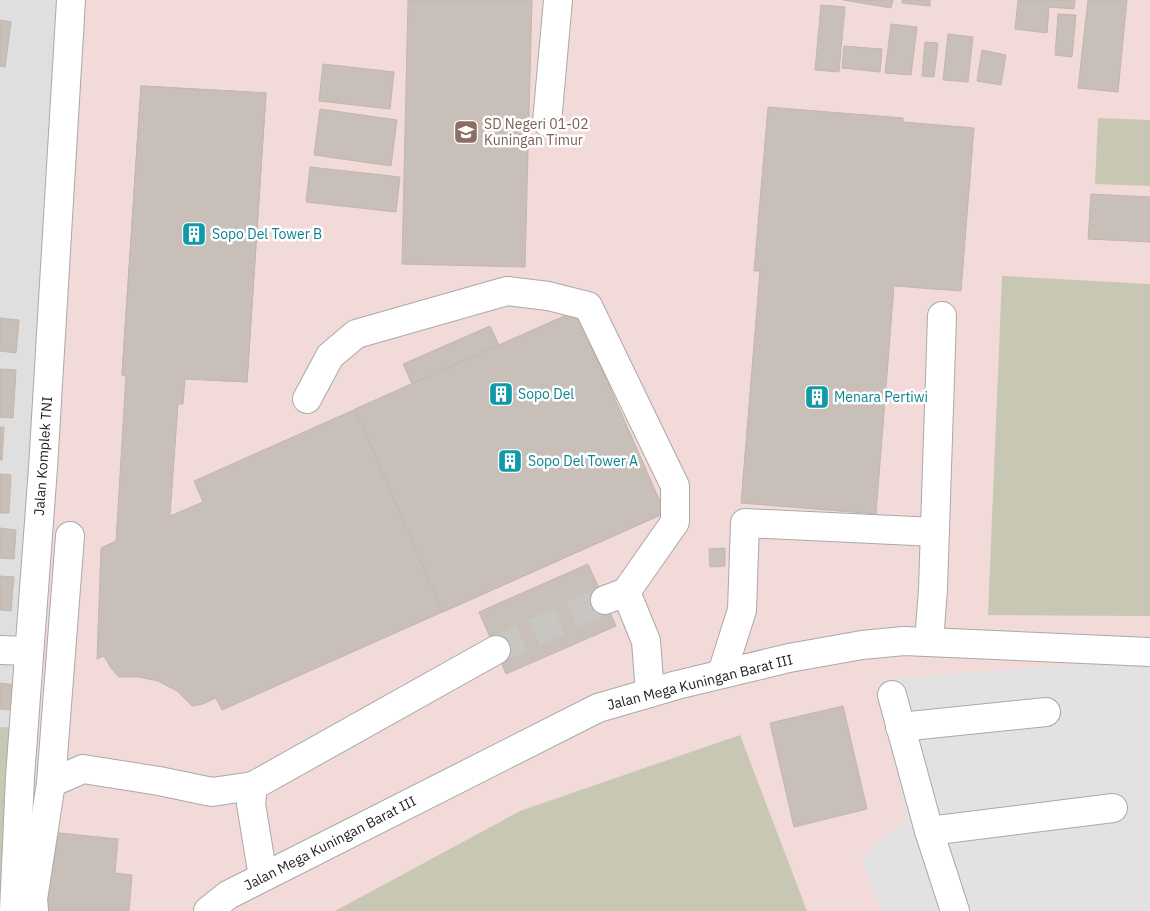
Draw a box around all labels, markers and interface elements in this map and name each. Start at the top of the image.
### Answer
place label: SD Negeri 01-02 Kuningan Timur [484,115,589,149]
school or university icon: SD Negeri 01-02 Kuningan Timur [453,119,479,145]
building icon: Sopo Del Tower B [181,221,207,247]
place label: Sopo Del Tower B [212,225,322,243]
building icon: Sopo Del [488,381,514,407]
building icon: Menara Pertiwi [804,384,830,410]
place label: Sopo Del [518,385,574,403]
place label: Menara Pertiwi [834,388,928,406]
street label: Jalan Komplek TNI [30,396,56,516]
building icon: Sopo Del Tower A [497,448,523,474]
place label: Sopo Del Tower A [528,452,638,470]
street label: Jalan Mega Kuningan Barat III [605,650,795,714]
street label: Jalan Mega Kuningan Barat III [241,792,419,894]

